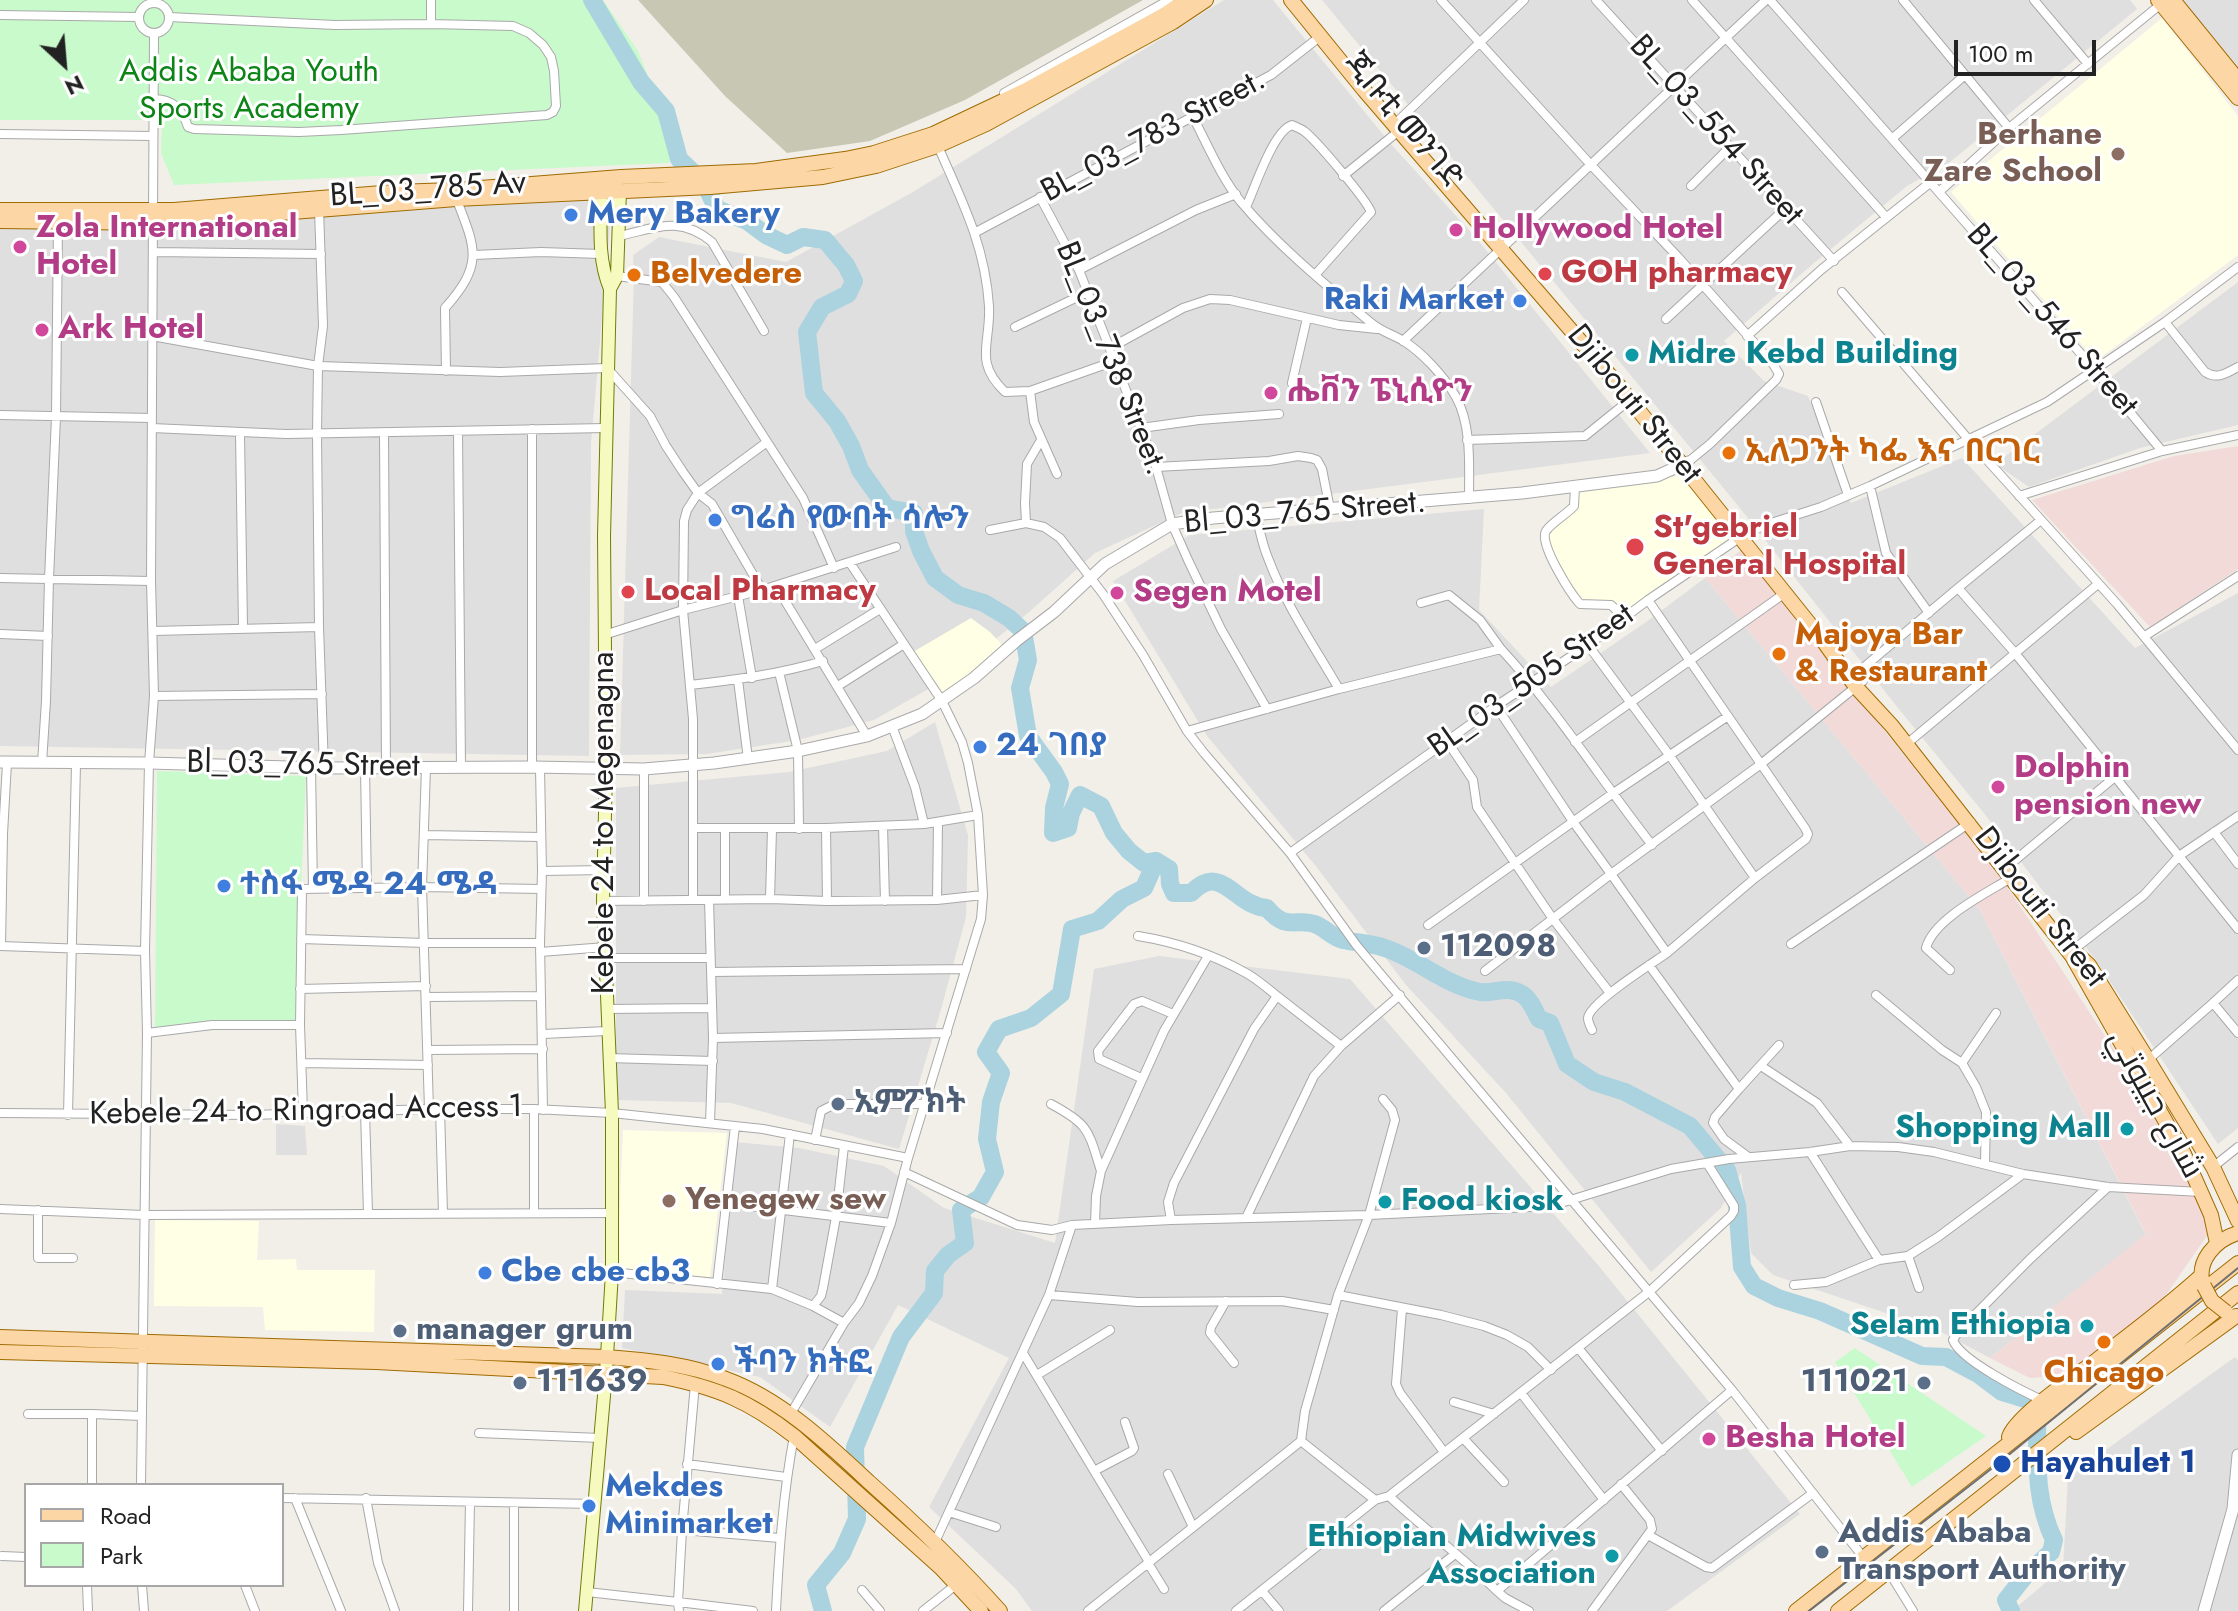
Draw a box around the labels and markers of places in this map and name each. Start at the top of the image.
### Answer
place label: Berhane Zare School [1924,117,2102,192]
marker: Berhane Zare School [2109,145,2127,163]
place label: Mery Bakery [587,196,780,234]
marker: Mery Bakery [562,206,580,224]
place label: Zola International Hotel [36,210,297,285]
place label: Hollywood Hotel [1472,211,1723,249]
marker: Hollywood Hotel [1447,221,1465,239]
marker: Zola International Hotel [11,238,29,256]
place label: GOH pharmacy [1561,255,1792,293]
place label: Belvedere [650,256,802,294]
marker: GOH pharmacy [1536,265,1554,283]
marker: Belvedere [625,266,643,284]
place label: Raki Market [1324,282,1504,320]
marker: Raki Market [1511,292,1529,310]
place label: Ark Hotel [58,311,204,349]
marker: Ark Hotel [33,321,51,339]
place label: Midre Kebd Building [1648,336,1958,374]
marker: Midre Kebd Building [1623,346,1641,364]
place label: ሔቨን ፔኒሲዮን [1287,374,1473,412]
marker: ሔቨን ፔኒሲዮን [1262,384,1280,402]
place label: ኢለጋንት ካፌ እና በርገር [1745,434,2040,472]
marker: ኢለጋንት ካፌ እና በርገር [1720,444,1738,462]
place label: ግሬስ የውበት ሳሎን [731,501,970,539]
place label: St'gebriel General Hospital [1653,510,1906,585]
marker: ግሬስ የውበት ሳሎን [706,511,724,529]
marker: St'gebriel General Hospital [1624,536,1646,558]
place label: Local Pharmacy [644,573,876,611]
place label: Segen Motel [1133,574,1322,612]
marker: Local Pharmacy [619,583,637,601]
marker: Segen Motel [1108,584,1126,602]
place label: Majoya Bar & Restaurant [1795,617,1987,692]
marker: Majoya Bar & Restaurant [1770,645,1788,663]
place label: 24 ገበያ [996,728,1107,766]
marker: 24 ገበያ [971,738,989,756]
place label: Dolphin pension new [2014,750,2201,825]
marker: Dolphin pension new [1989,778,2007,796]
place label: ተስፋ ሜዳ 24 ሜዳ [240,867,498,905]
marker: ተስፋ ሜዳ 24 ሜዳ [215,877,233,895]
place label: 112098 [1440,929,1556,967]
marker: 112098 [1415,939,1433,957]
place label: ኢምፖክት [854,1085,966,1123]
marker: ኢምፖክት [829,1095,847,1113]
place label: Shopping Mall [1895,1110,2111,1148]
marker: Shopping Mall [2118,1120,2136,1138]
place label: Yenegew sew [685,1182,886,1220]
place label: Food kiosk [1401,1183,1564,1221]
marker: Yenegew sew [660,1192,678,1210]
marker: Food kiosk [1376,1193,1394,1211]
place label: Cbe cbe cb3 [501,1254,690,1292]
marker: Cbe cbe cb3 [476,1264,494,1282]
place label: Selam Ethiopia [1850,1307,2071,1345]
place label: manager grum [416,1312,633,1350]
marker: Selam Ethiopia [2078,1317,2096,1335]
marker: manager grum [391,1322,409,1340]
marker: Chicago [2095,1333,2113,1351]
place label: ችባን ክትፎ [734,1345,872,1383]
marker: ችባን ክትፎ [709,1355,727,1373]
place label: Chicago [2044,1355,2164,1393]
place label: 111639 [536,1364,648,1402]
place label: 111021 [1801,1364,1908,1402]
marker: 111639 [511,1374,529,1392]
marker: 111021 [1915,1374,1933,1392]
place label: Besha Hotel [1725,1420,1905,1458]
marker: Besha Hotel [1700,1430,1718,1448]
place label: Hayahulet 1 [2020,1445,2196,1483]
marker: Hayahulet 1 [1991,1453,2013,1475]
place label: Mekdes Minimarket [605,1469,773,1544]
marker: Mekdes Minimarket [580,1497,598,1515]
place label: Addis Ababa Transport Authority [1838,1515,2126,1590]
place label: Ethiopian Midwives Association [1307,1519,1596,1594]
marker: Addis Ababa Transport Authority [1813,1543,1831,1561]
marker: Ethiopian Midwives Association [1603,1547,1621,1565]

